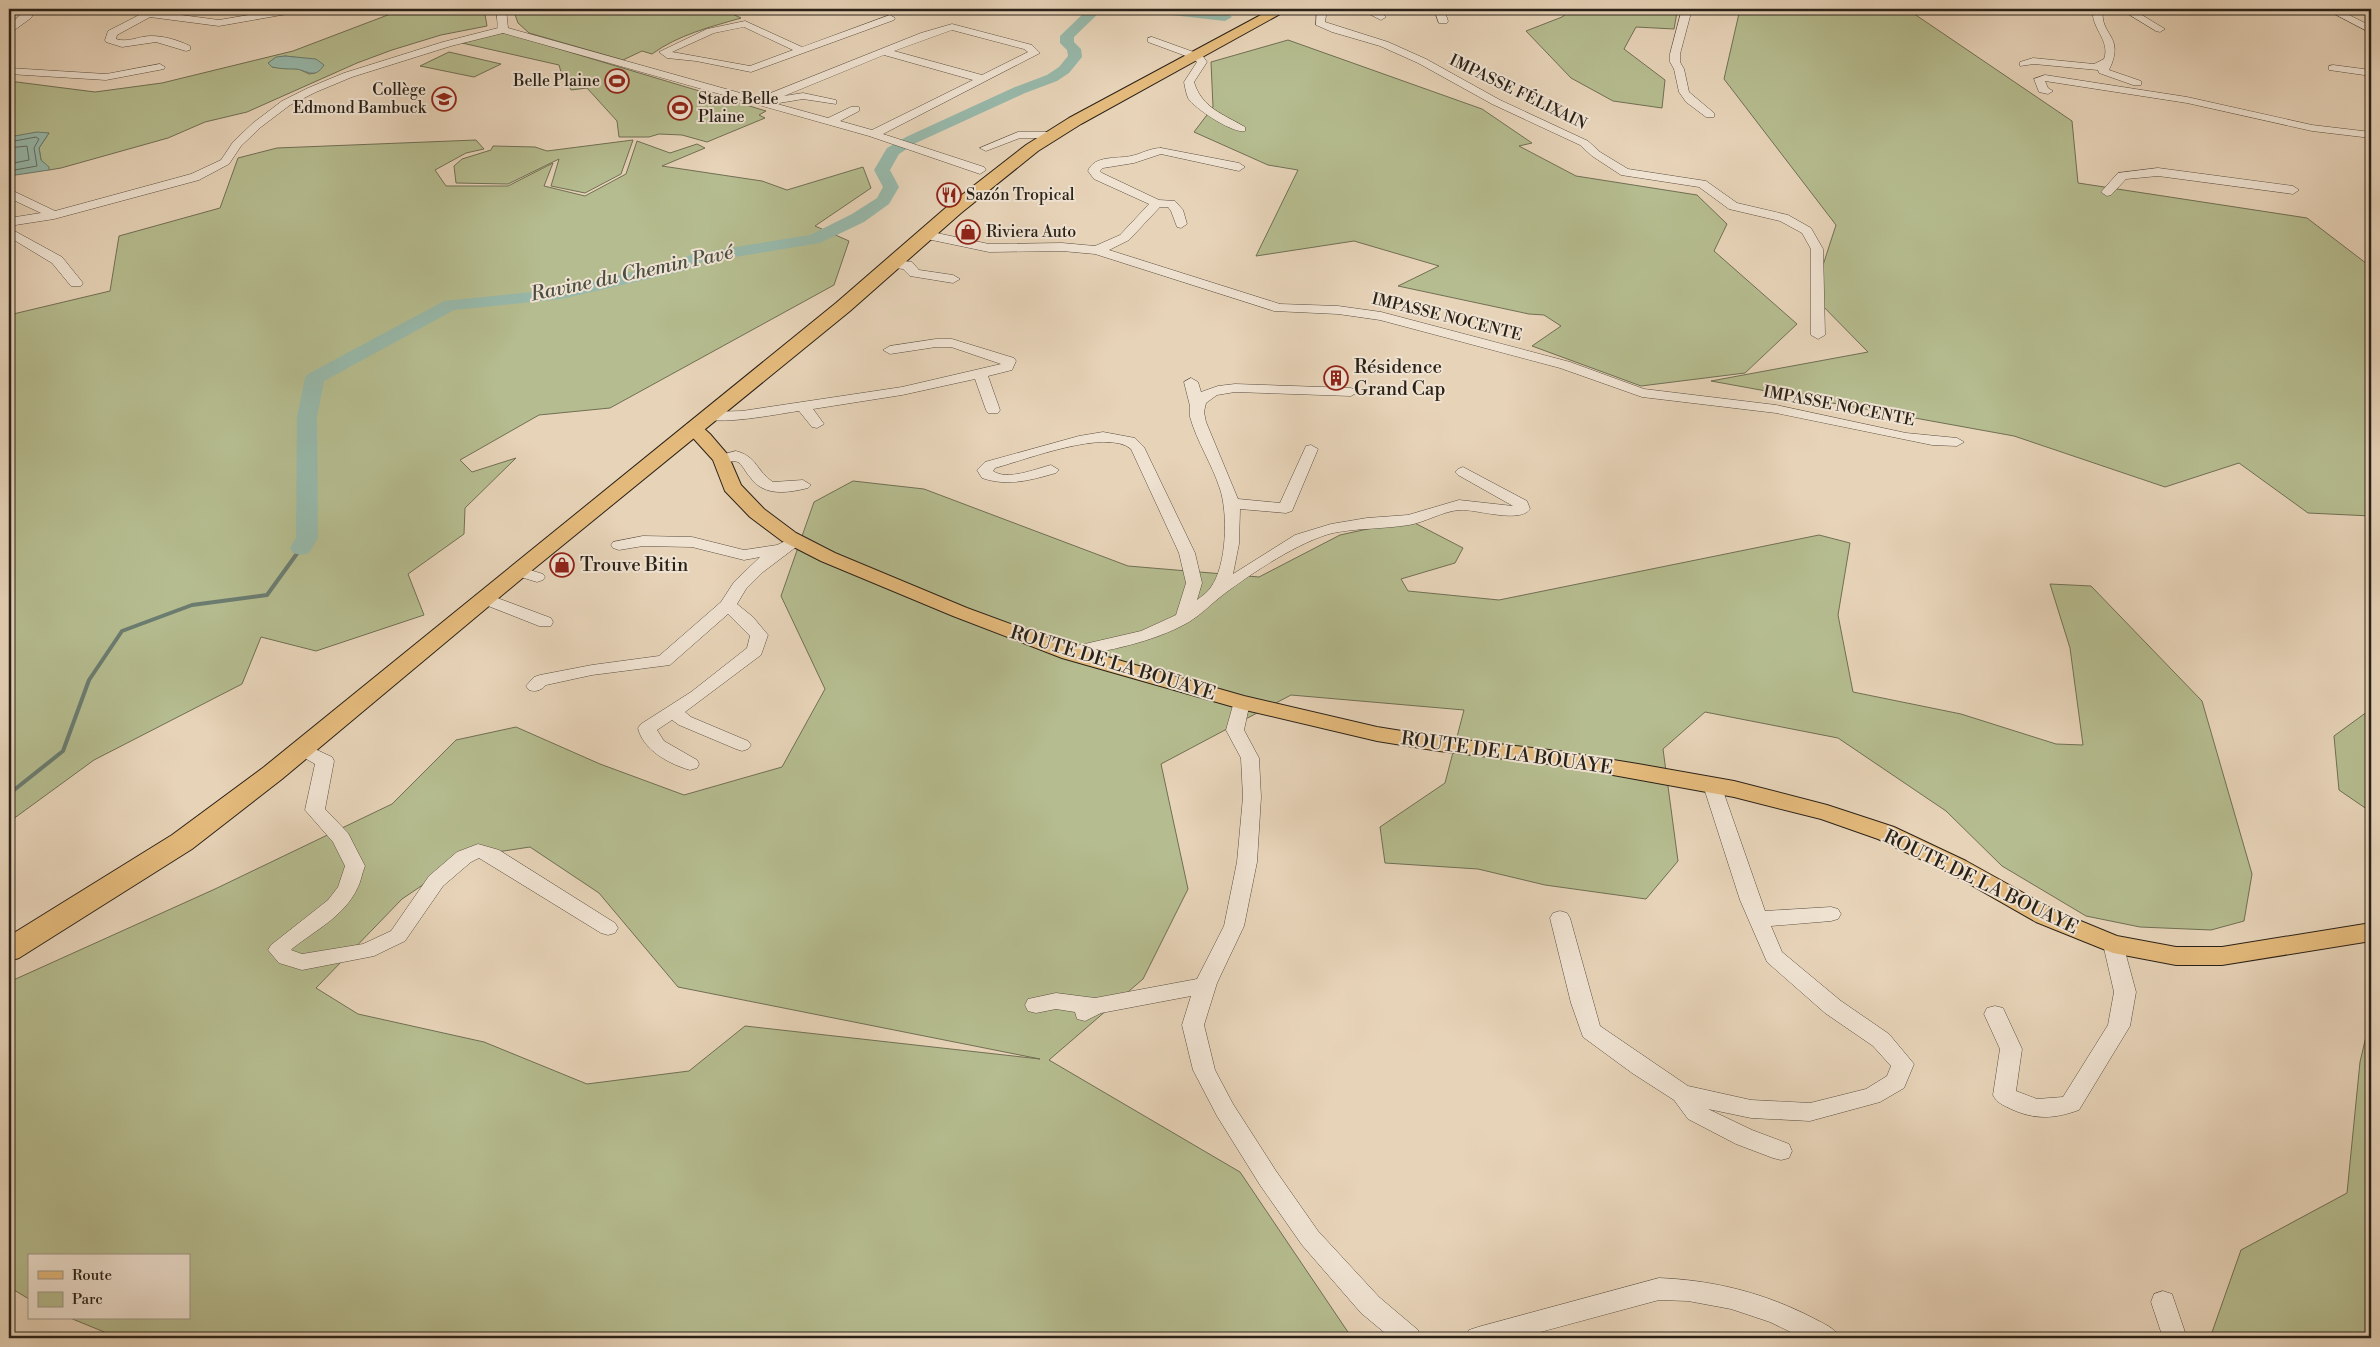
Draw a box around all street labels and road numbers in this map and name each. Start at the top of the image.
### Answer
street label: IMPASSE FÉLIXAIN [1446,48,1591,134]
street label: IMPASSE NOCENTE [1370,289,1524,345]
street label: IMPASSE NOCENTE [1762,381,1916,431]
street label: ROUTE DE LA BOUAYE [1007,620,1219,706]
street label: ROUTE DE LA BOUAYE [1400,726,1614,780]
street label: ROUTE DE LA BOUAYE [1880,824,2082,940]

